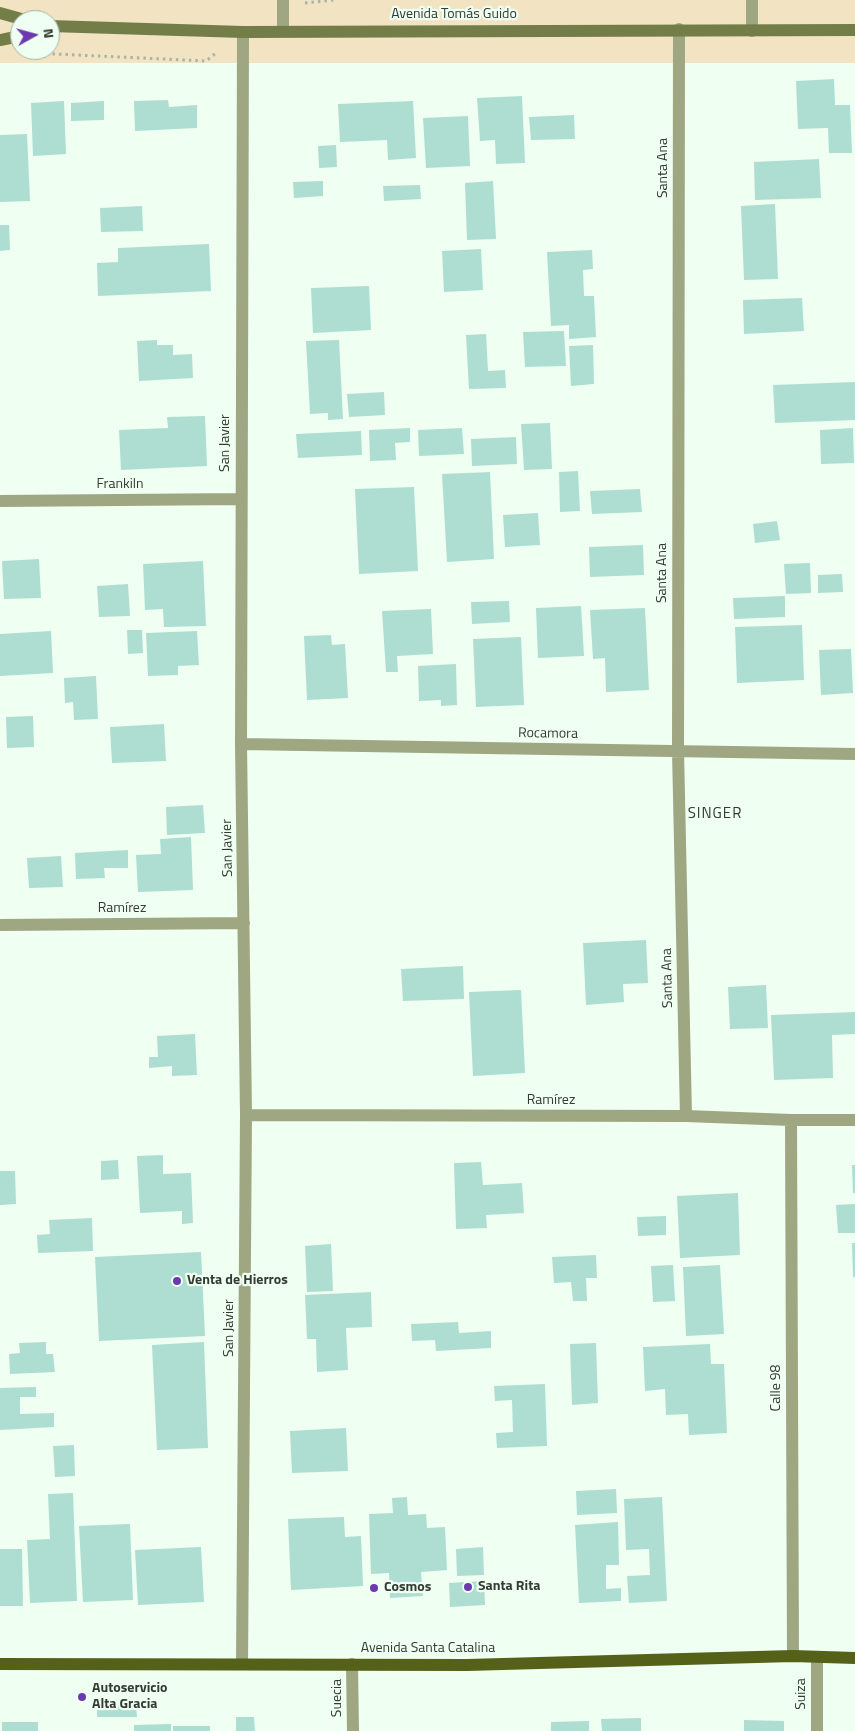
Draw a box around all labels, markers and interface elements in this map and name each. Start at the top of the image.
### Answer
street label: Avenida Tomás Guido [391,7,517,23]
north arrow [10,10,60,60]
text: N [38,27,60,39]
street label: Santa Ana [656,138,672,198]
street label: San Javier [218,414,234,472]
street label: Frankiln [97,477,143,493]
street label: Santa Ana [655,543,671,603]
street label: Rocamora [518,725,578,743]
district label: SINGER [687,805,743,823]
street label: San Javier [219,819,237,877]
street label: Ramírez [98,901,146,917]
street label: Santa Ana [659,948,677,1008]
street label: Ramírez [527,1093,575,1109]
place label: Venta de Hierros [187,1273,288,1289]
marker: Venta de Hierros [171,1275,183,1287]
street label: San Javier [222,1299,238,1357]
street label: Calle 98 [769,1365,785,1411]
place label: Santa Rita [478,1579,540,1595]
place label: Cosmos [384,1580,431,1596]
marker: Santa Rita [462,1581,474,1593]
marker: Cosmos [368,1582,380,1594]
street label: Avenida Santa Catalina [361,1641,495,1657]
street label: Suiza [794,1678,810,1710]
street label: Suecia [330,1679,346,1717]
place label: Autoservicio Alta Gracia [92,1681,168,1714]
marker: Autoservicio Alta Gracia [76,1691,88,1703]

